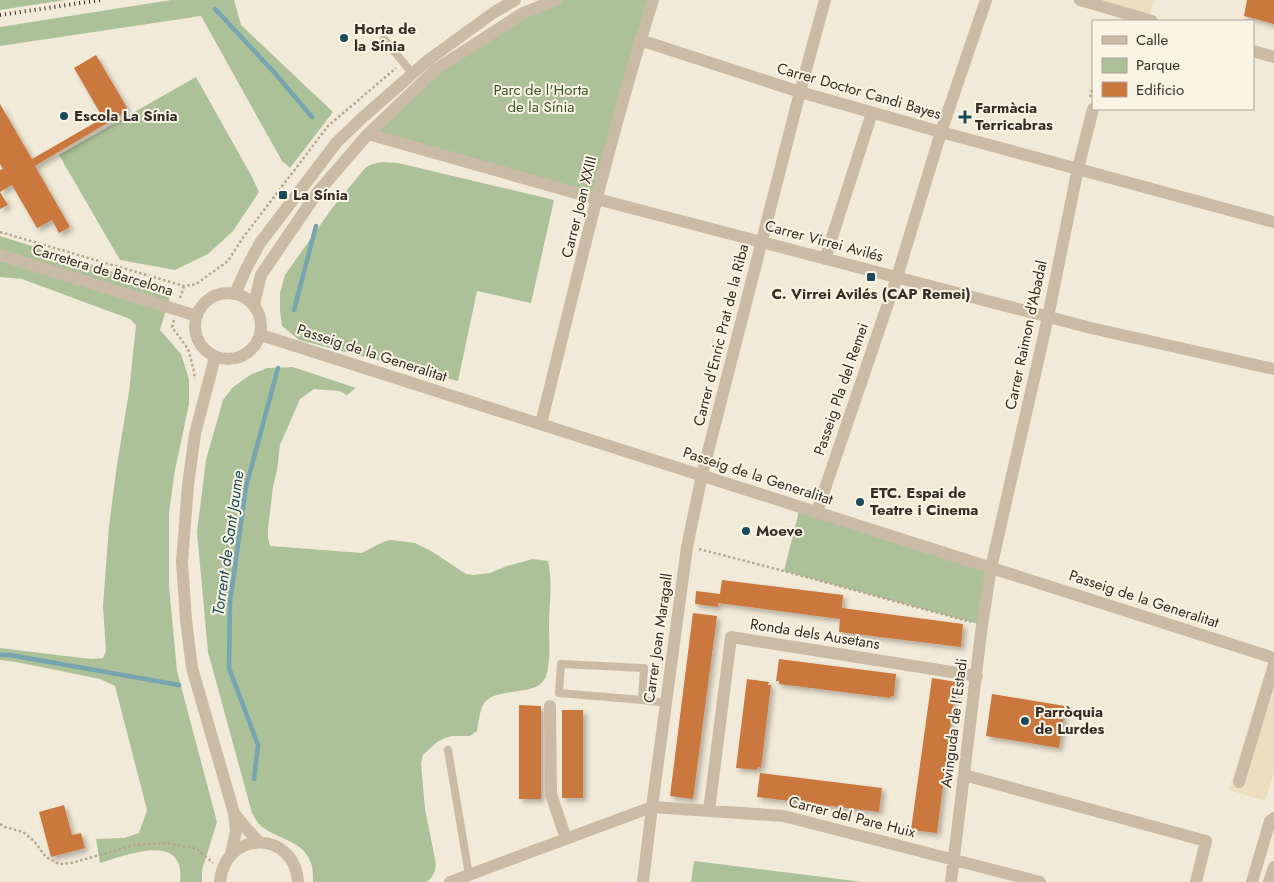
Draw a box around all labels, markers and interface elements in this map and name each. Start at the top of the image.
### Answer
place label: Horta de la Sínia [354,18,416,57]
legend [1092,20,1254,110]
text: Calle [1136,29,1168,51]
marker: Horta de la Sínia [338,32,350,44]
text: Parque [1136,54,1180,76]
street label: Carrer Doctor Candi Bayes [774,57,944,125]
park label: Parc de l'Horta de la Sínia [494,79,588,118]
text: Edificio [1136,79,1184,101]
place label: Farmàcia Terricabras [975,97,1053,136]
place label: Escola La Sínia [74,105,178,127]
marker: Escola La Sínia [58,110,70,122]
marker: Farmàcia Terricabras [959,111,971,123]
street label: Carrer Joan XXIII [556,154,602,260]
place label: La Sínia [293,184,348,206]
marker: La Sínia [277,189,289,201]
street label: Carrer Virrei Avilés [762,215,886,267]
street label: Carretera de Barcelona [30,238,176,302]
street label: Carrer d'Enric Prat de la Riba [688,242,754,428]
street label: Carrer Raimon d'Abadal [999,258,1053,412]
marker: C. Virrei Avilés (CAP Remei) [865,271,877,283]
place label: C. Virrei Avilés (CAP Remei) [771,283,971,305]
street label: Passeig de la Generalitat [294,318,450,388]
street label: Passeig Pla del Remei [808,320,874,458]
street label: Passeig de la Generalitat [680,441,836,511]
water label: Torrent de Sant Jaume [206,469,250,617]
place label: ETC. Espai de Teatre i Cinema [870,482,978,521]
marker: ETC. Espai de Teatre i Cinema [854,496,866,508]
place label: Moeve [756,520,803,542]
marker: Moeve [740,525,752,537]
street label: Passeig de la Generalitat [1066,564,1222,634]
street label: Carrer Joan Maragall [638,572,678,704]
street label: Ronda dels Ausetans [749,613,881,655]
street label: Avinguda de l'Estadi [935,657,973,789]
place label: Parròquia de Lurdes [1035,701,1105,740]
marker: Parròquia de Lurdes [1019,715,1031,727]
street label: Carrer del Pare Huix [786,791,918,844]

